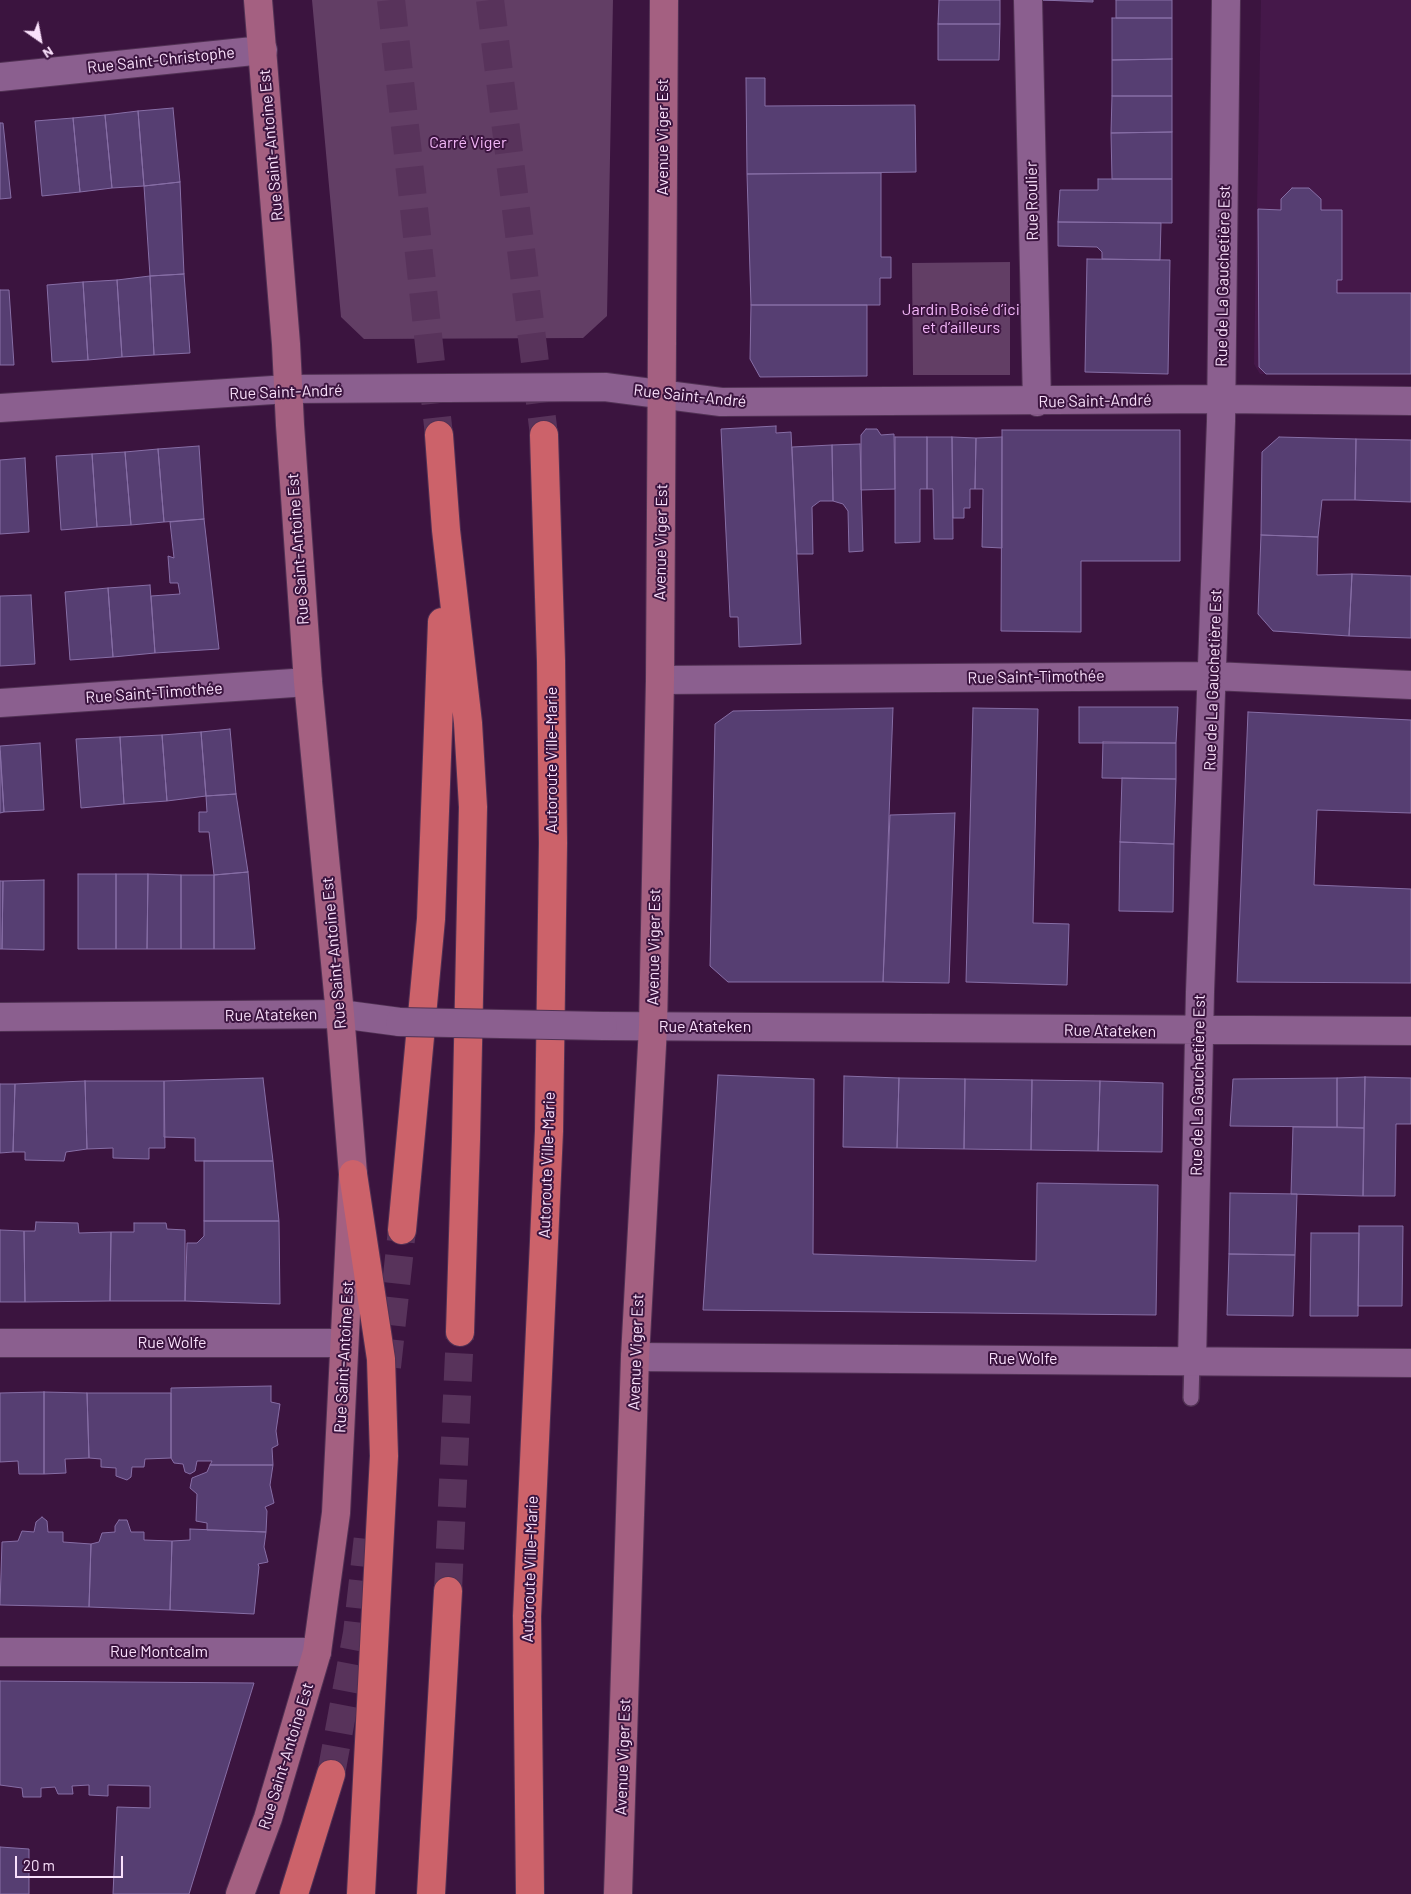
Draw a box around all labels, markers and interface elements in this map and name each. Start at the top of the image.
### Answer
north arrow [15,15,65,65]
text: N [40,43,57,63]
street label: Rue Saint-Christophe [86,43,236,77]
street label: Rue Saint-Antoine Est [255,68,287,222]
street label: Avenue Viger Est [653,79,673,195]
park label: Carré Viger [429,133,507,153]
street label: Rue Roulier [1022,161,1042,241]
street label: Rue de La Gauchetière Est [1212,185,1234,367]
park label: Jardin Boisé d’ici et d’ailleurs [902,300,1020,338]
street label: Rue Saint-André [229,380,343,404]
street label: Rue Saint-André [633,381,747,411]
street label: Rue Saint-André [1038,390,1152,412]
street label: Rue Saint-Antoine Est [283,472,313,626]
street label: Avenue Viger Est [650,483,672,601]
street label: Rue de La Gauchetière Est [1200,589,1226,771]
street label: Rue Saint-Timothée [967,666,1105,688]
street label: Rue Saint-Timothée [85,679,223,707]
street label: Autoroute Ville-Marie [542,687,562,833]
street label: Rue Saint-Antoine Est [318,876,350,1030]
street label: Avenue Viger Est [643,888,665,1006]
street label: Rue de La Gauchetière Est [1187,994,1209,1176]
street label: Rue Atateken [225,1005,317,1025]
street label: Rue Atateken [659,1017,751,1037]
street label: Rue Atateken [1064,1021,1156,1041]
street label: Autoroute Ville-Marie [535,1091,559,1239]
street label: Rue Saint-Antoine Est [330,1280,358,1434]
street label: Avenue Viger Est [624,1293,648,1411]
street label: Rue Wolfe [137,1333,207,1353]
street label: Rue Wolfe [988,1349,1058,1369]
street label: Autoroute Ville-Marie [518,1495,542,1643]
street label: Rue Montcalm [110,1642,208,1662]
street label: Rue Saint-Antoine Est [255,1680,317,1832]
street label: Avenue Viger Est [611,1698,635,1816]
scale bar [18,1846,125,1878]
text: 20 m [23,1856,55,1874]

